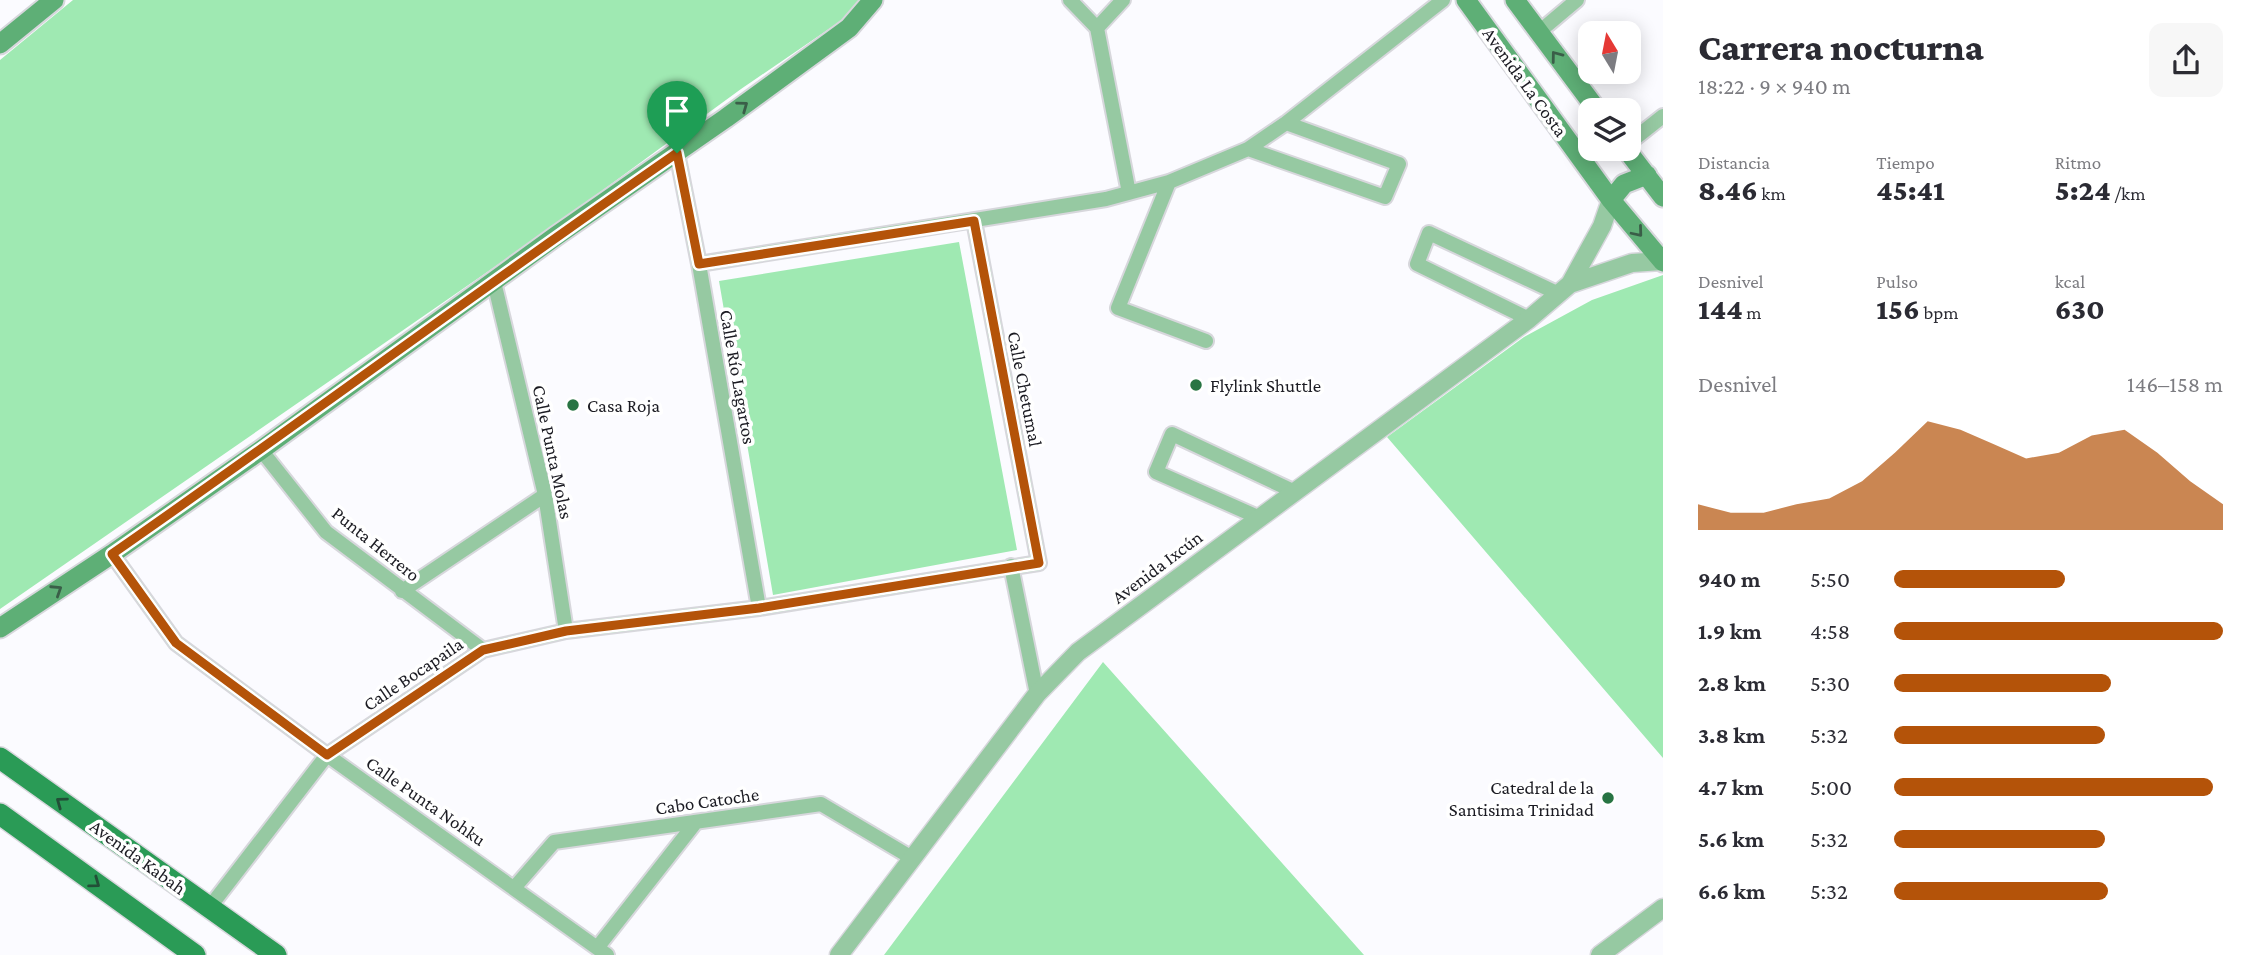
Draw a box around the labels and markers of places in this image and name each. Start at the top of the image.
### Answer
pin [647,81,707,153]
place label: Flylink Shuttle [1210,375,1321,396]
marker: Flylink Shuttle [1188,377,1204,393]
place label: Casa Roja [587,395,660,417]
marker: Casa Roja [565,397,581,413]
place label: Catedral de la Santisima Trinidad [1449,777,1594,820]
marker: Catedral de la Santisima Trinidad [1600,790,1616,806]

